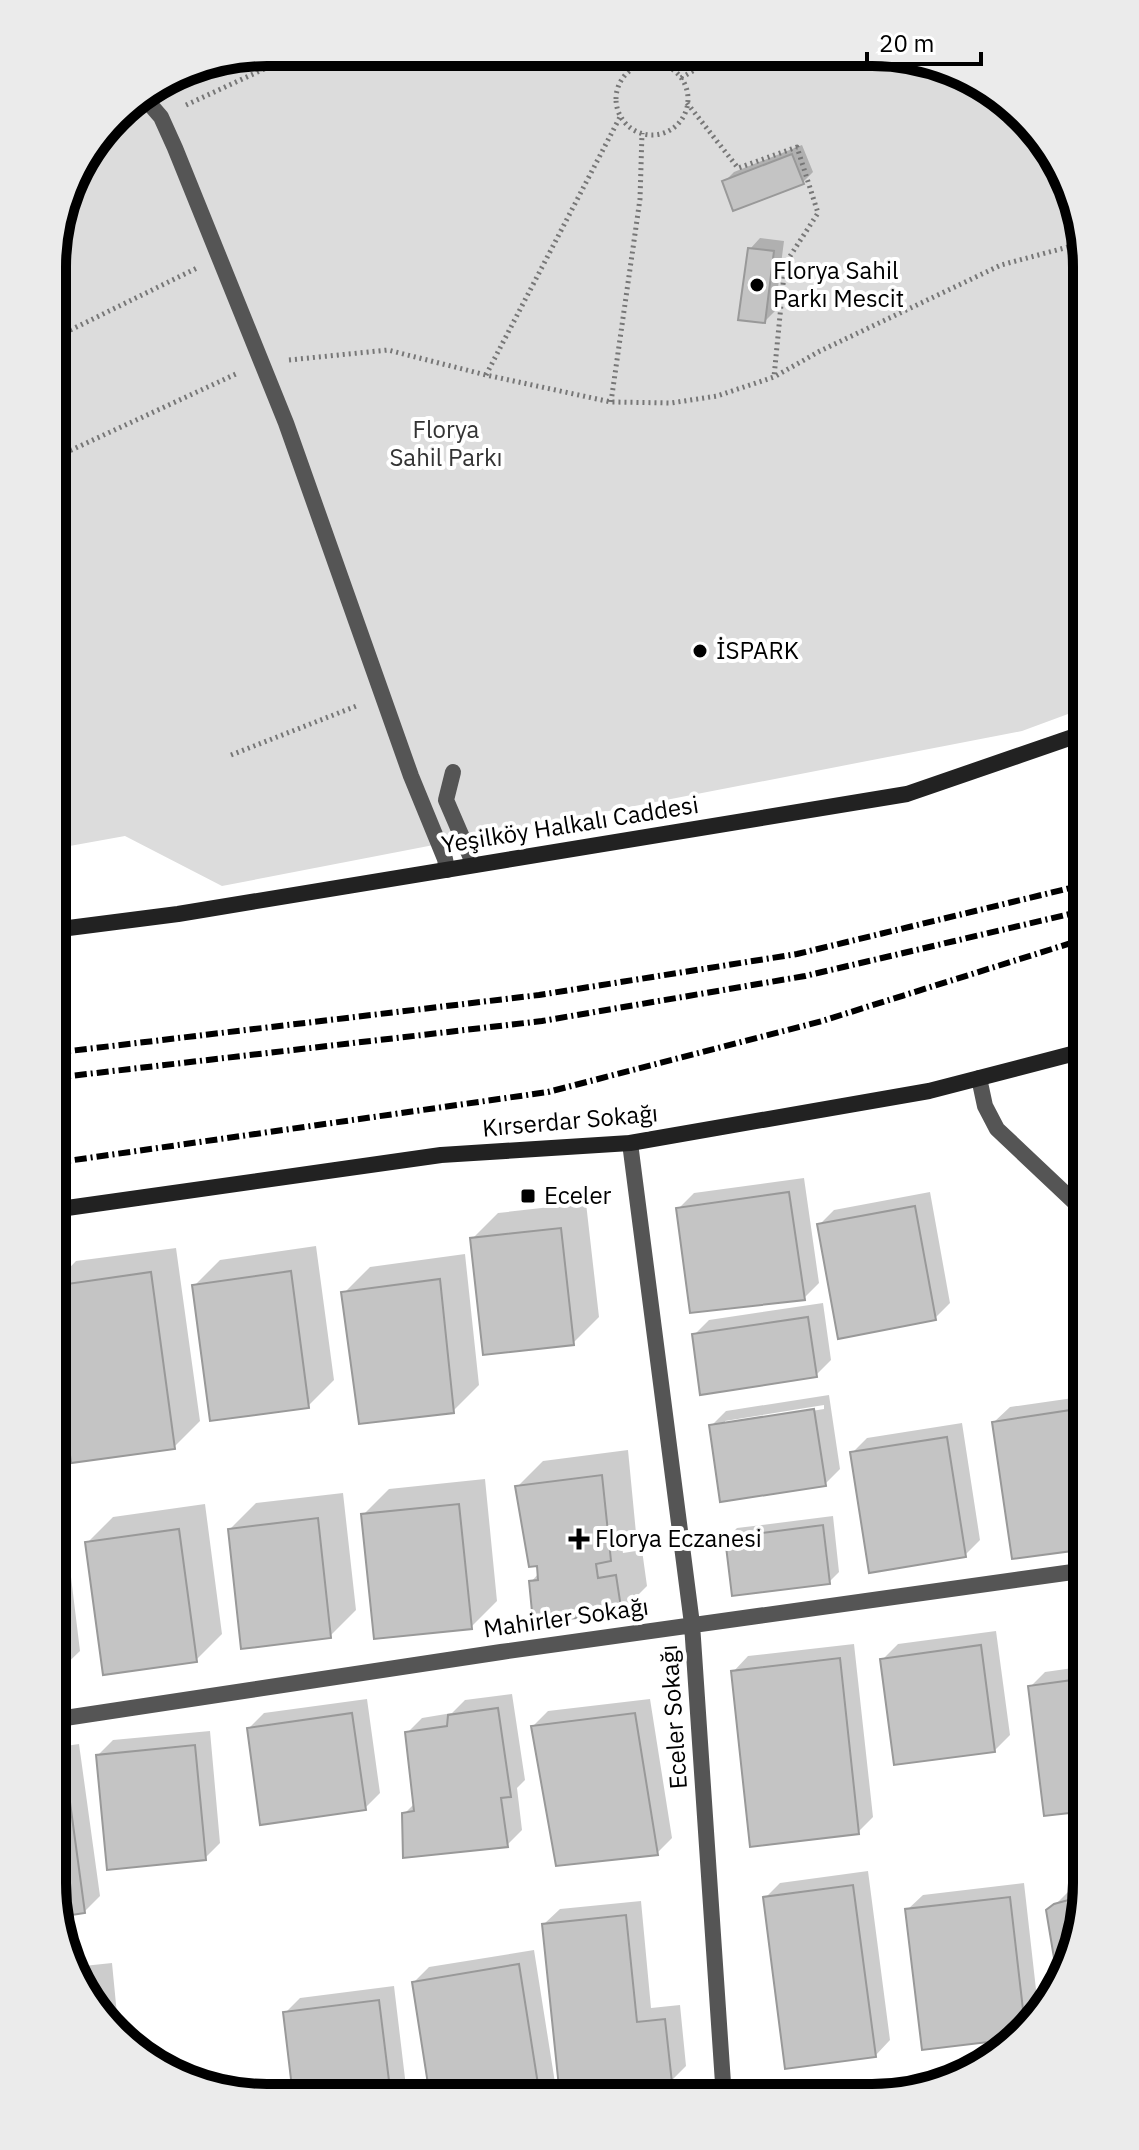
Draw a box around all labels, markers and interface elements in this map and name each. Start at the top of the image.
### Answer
scale bar [867,16,981,66]
text: 20 m [879,27,934,59]
place label: Florya Sahil Parkı Mescit [773,254,904,314]
marker: Florya Sahil Parkı Mescit [748,276,766,294]
park label: Florya Sahil Parkı [389,413,503,473]
place label: İSPARK [716,634,799,666]
marker: İSPARK [691,642,709,660]
street label: Yeşilköy Halkalı Caddesi [439,788,701,860]
street label: Kırserdar Sokağı [481,1096,659,1144]
place label: Eceler [544,1179,612,1211]
marker: Eceler [519,1187,537,1205]
place label: Florya Eczanesi [595,1522,762,1554]
marker: Florya Eczanesi [570,1530,588,1548]
street label: Mahirler Sokağı [481,1590,650,1644]
street label: Eceler Sokağı [652,1644,694,1790]

